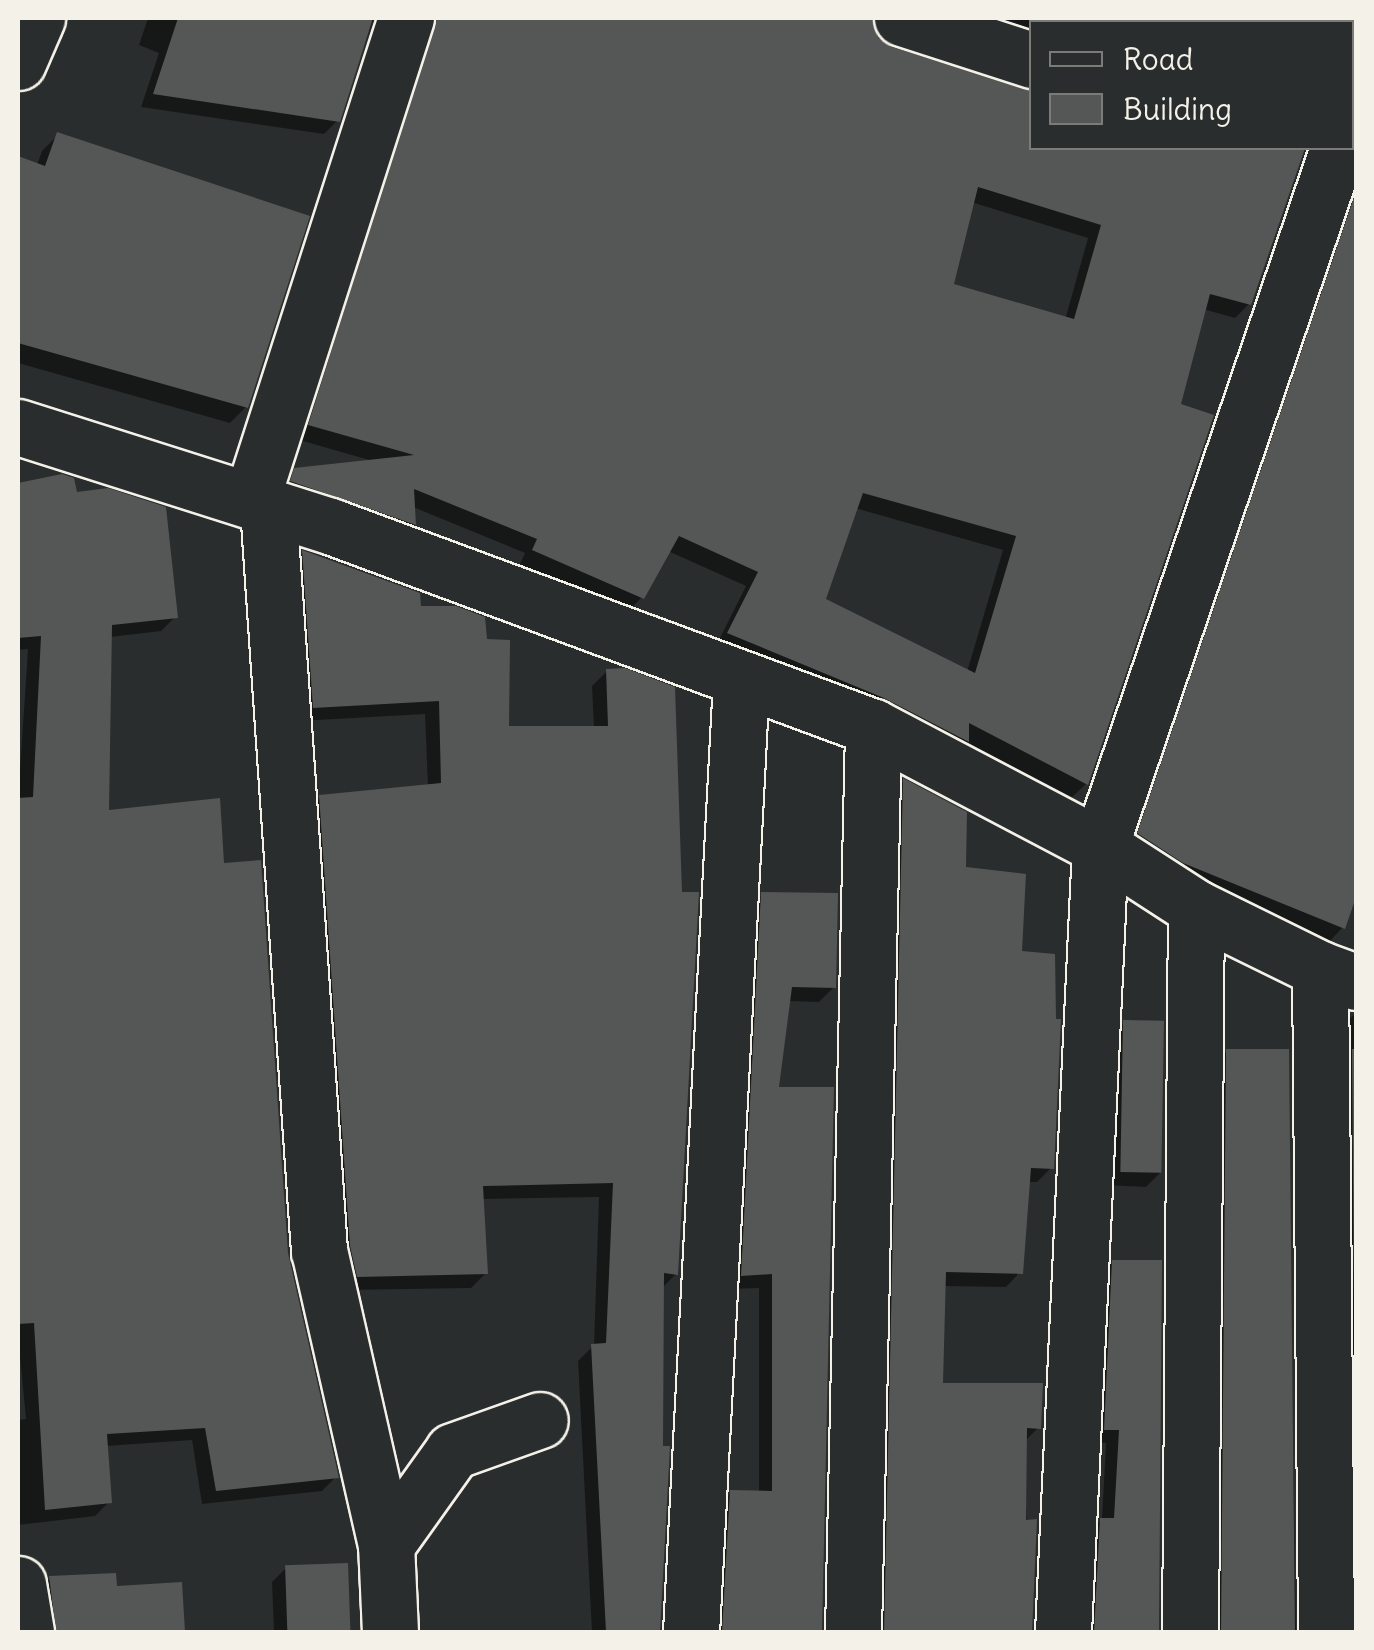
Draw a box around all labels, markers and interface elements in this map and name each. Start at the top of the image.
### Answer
legend [1029,20,1354,150]
text: Road [1123,40,1193,78]
text: Building [1123,90,1232,128]

